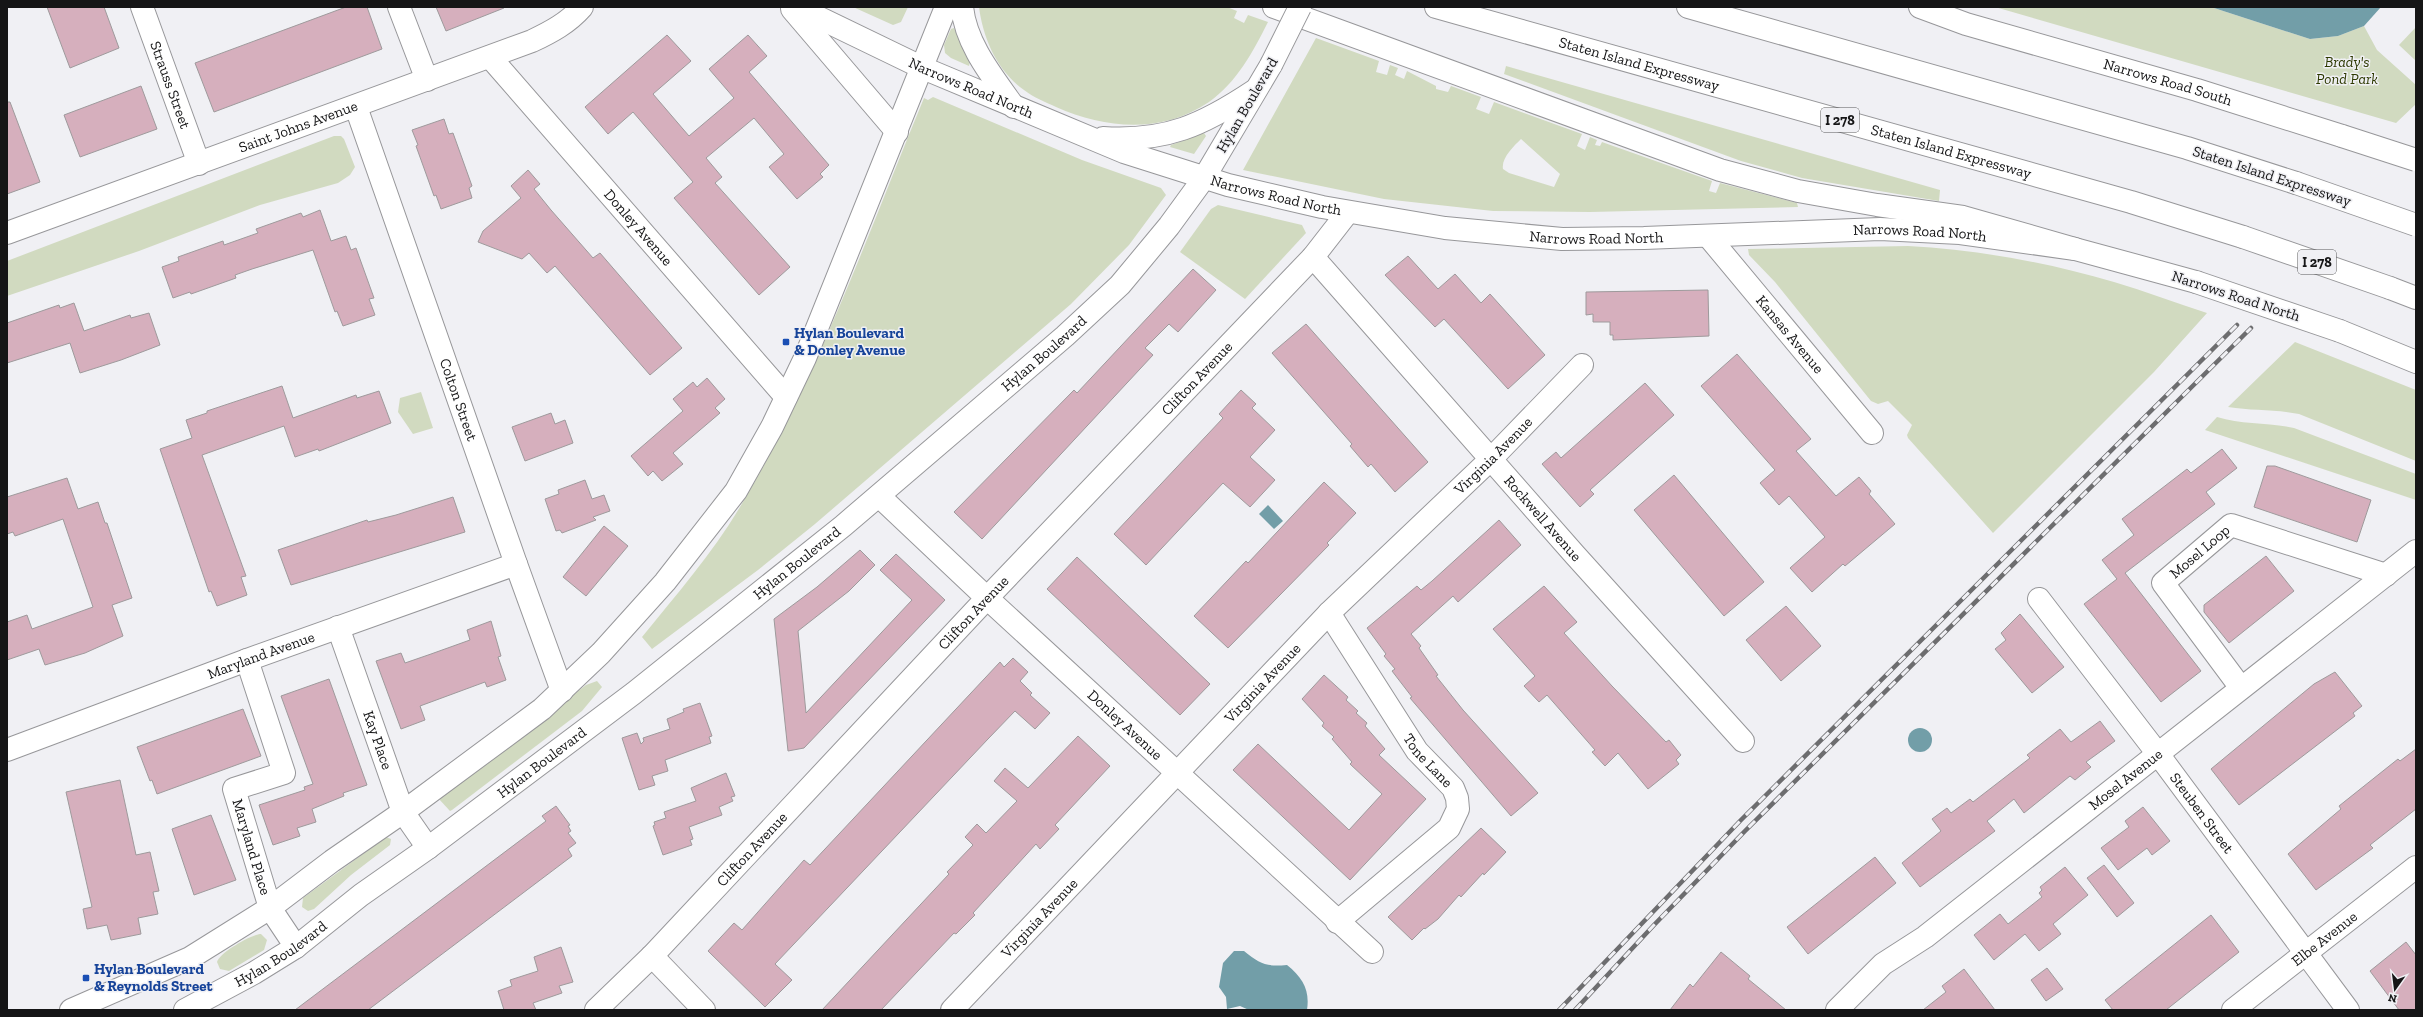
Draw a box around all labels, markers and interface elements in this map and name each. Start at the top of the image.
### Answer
street label: Staten Island Expressway [1557,33,1722,95]
street label: Strauss Street [146,39,195,132]
street label: Narrows Road North [906,53,1037,122]
park label: Brady's Pond Park [2316,53,2378,88]
street label: Hylan Boulevard [1212,54,1282,156]
street label: Narrows Road South [2101,55,2235,110]
street label: Saint Johns Avenue [236,97,360,156]
road number: I 278 [1821,108,1859,132]
street label: Staten Island Expressway [1869,120,2034,183]
street label: Staten Island Expressway [2190,142,2354,210]
street label: Narrows Road North [1208,171,1343,219]
street label: Donley Avenue [600,186,677,269]
street label: Narrows Road North [1853,220,1988,246]
street label: Narrows Road North [1529,227,1664,248]
road number: I 278 [2298,250,2336,274]
street label: Narrows Road North [2170,267,2303,325]
street label: Kansas Avenue [1752,292,1828,377]
street label: Hylan Boulevard [998,311,1091,395]
place label: Hylan Boulevard & Donley Avenue [794,324,905,359]
marker: Hylan Boulevard & Donley Avenue [781,337,791,347]
street label: Clifton Avenue [1158,338,1236,419]
street label: Colton Street [436,356,481,444]
street label: Virginia Avenue [1450,413,1536,499]
street label: Rockwell Avenue [1500,472,1585,565]
street label: Mosel Loop [2166,521,2233,582]
street label: Hylan Boulevard [749,522,845,603]
street label: Clifton Avenue [934,572,1012,654]
street label: Maryland Avenue [205,628,317,683]
street label: Virginia Avenue [1220,639,1305,727]
street label: Donley Avenue [1084,686,1166,764]
street label: Kay Place [359,708,396,772]
street label: Hylan Boulevard [493,723,590,802]
street label: Tone Lane [1399,730,1457,791]
street label: Mosel Avenue [2085,745,2166,814]
street label: Steuben Street [2166,769,2238,857]
street label: Maryland Place [229,797,275,897]
street label: Clifton Avenue [713,808,791,890]
street label: Virginia Avenue [997,874,1081,962]
street label: Elbe Avenue [2288,907,2361,970]
street label: Hylan Boulevard [231,917,331,991]
place label: Hylan Boulevard & Reynolds Street [94,960,213,995]
north arrow [2375,969,2415,1009]
marker: Hylan Boulevard & Reynolds Street [81,973,91,983]
text: N [2386,991,2398,1006]

